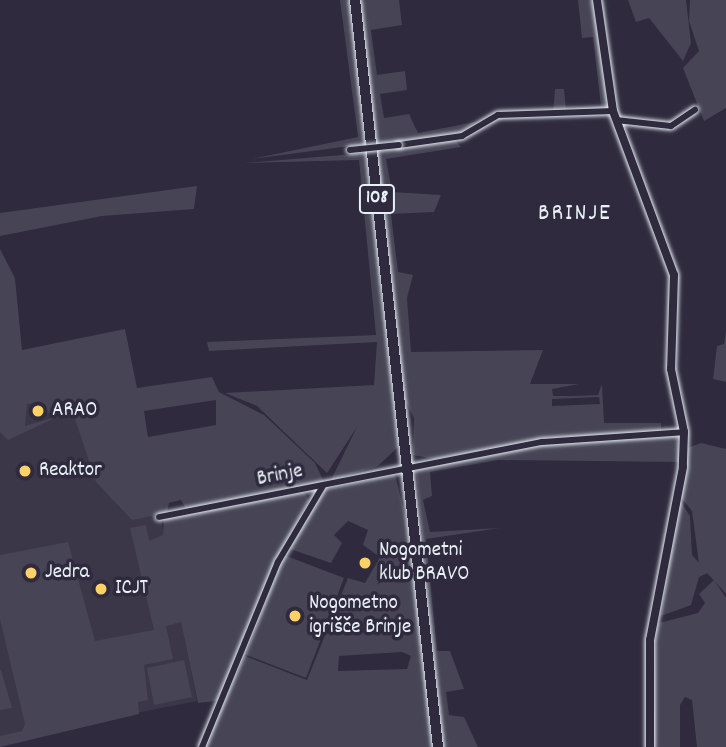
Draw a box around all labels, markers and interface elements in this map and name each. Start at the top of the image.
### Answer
road number: 108 [358,183,396,214]
district label: BRINJE [539,201,611,229]
place label: ARAO [52,398,97,424]
marker: ARAO [30,403,46,419]
place label: Reaktor [39,458,102,484]
street label: Brinje [255,459,305,493]
marker: Reaktor [17,463,33,479]
place label: Nogometni klub BRAVO [379,538,469,588]
marker: Nogometni klub BRAVO [357,555,373,571]
place label: Jedra [45,560,89,586]
marker: Jedra [23,565,39,581]
place label: ICJT [115,576,148,602]
marker: ICJT [93,581,109,597]
place label: Nogometno igrišče Brinje [309,591,411,641]
marker: Nogometno igrišče Brinje [287,608,303,624]

